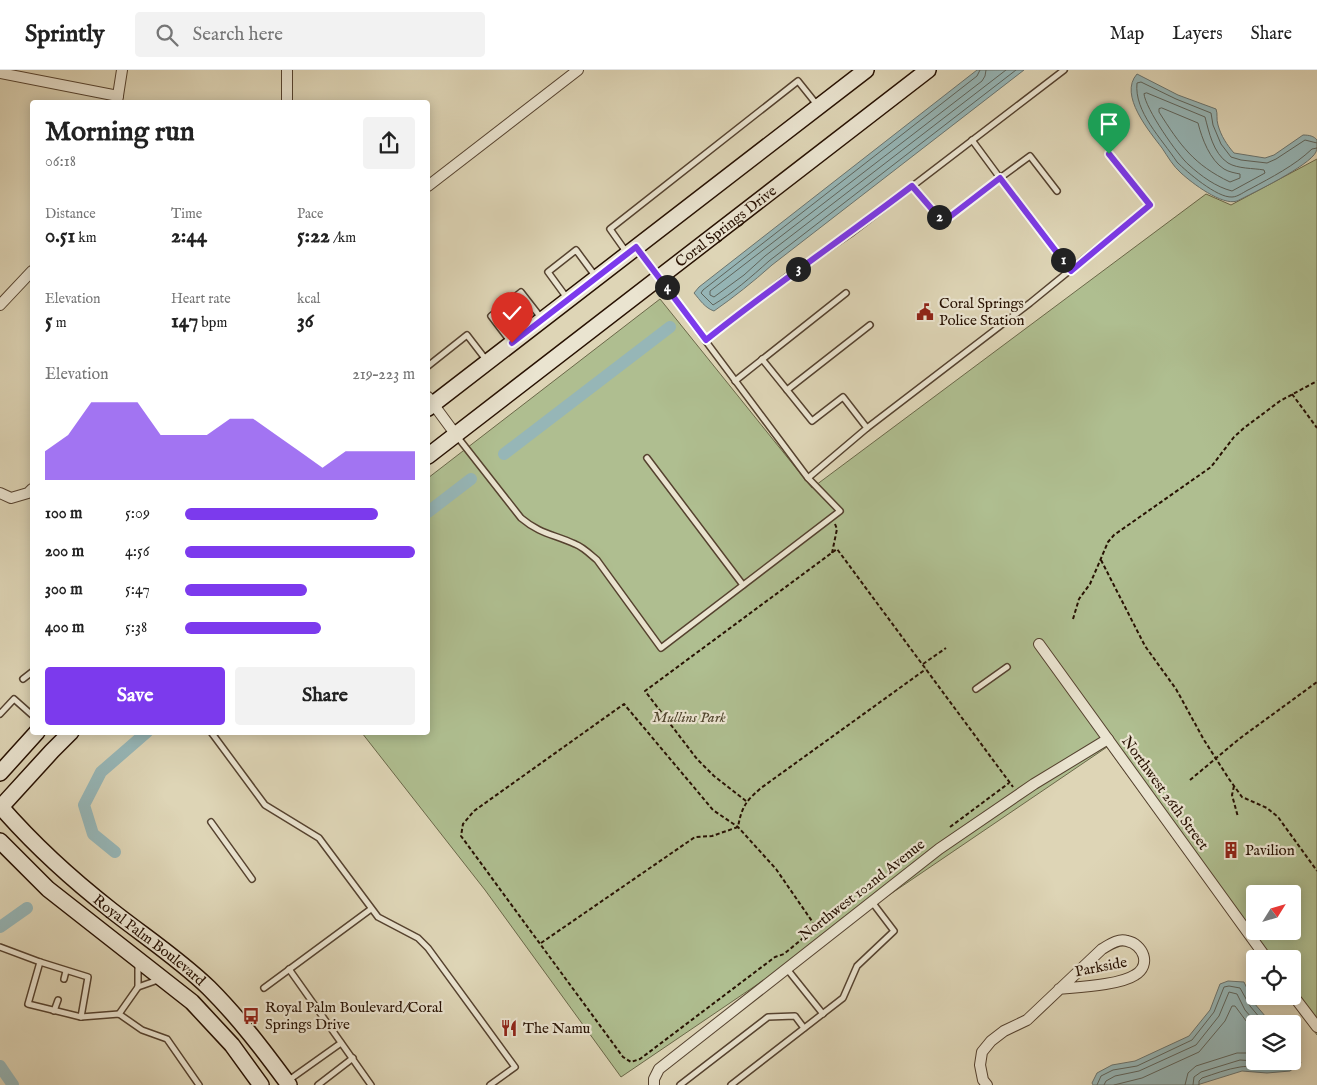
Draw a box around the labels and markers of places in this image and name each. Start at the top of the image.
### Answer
pin [1088,103,1130,154]
pin: 2 [926,204,952,230]
pin: 1 [1050,248,1076,272]
pin: 3 [786,256,810,282]
pin: 4 [654,274,680,300]
pin [491,292,533,343]
place label: Coral Springs Police Station [939,294,1025,330]
public building icon: Coral Springs Police Station [915,302,935,322]
building icon: Pavilion [1221,840,1241,860]
place label: Pavilion [1245,841,1295,860]
place label: Royal Palm Boulevard/Coral Springs Drive [265,998,444,1034]
bus stop icon: Royal Palm Boulevard/Coral Springs Drive [241,1006,261,1026]
restaurant icon: The Namu [499,1018,519,1038]
place label: The Namu [523,1019,591,1038]

